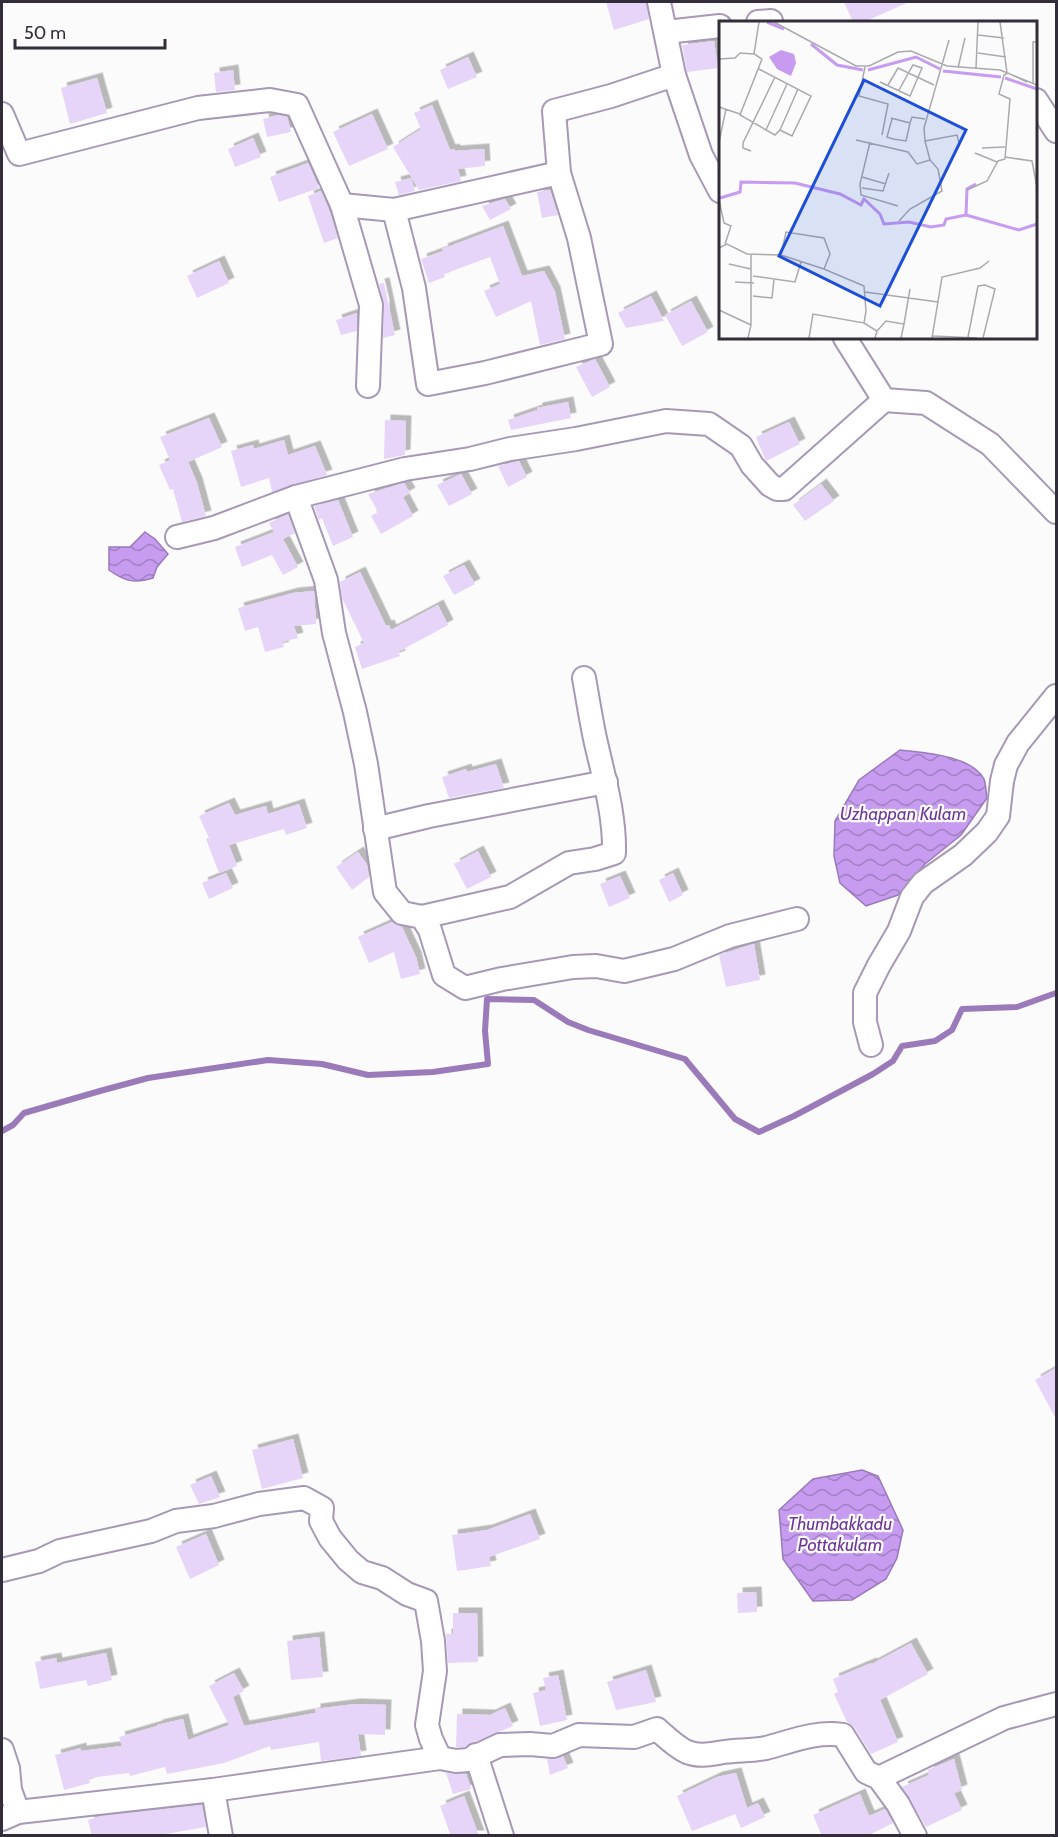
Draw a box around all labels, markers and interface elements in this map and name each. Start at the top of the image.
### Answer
scale bar [15,12,165,50]
inset map [719,21,1037,339]
text: 50 m [24,22,66,44]
water label: Uzhappan Kulam [840,803,966,825]
water label: Thumbakkadu Pottakulam [788,1513,892,1556]

